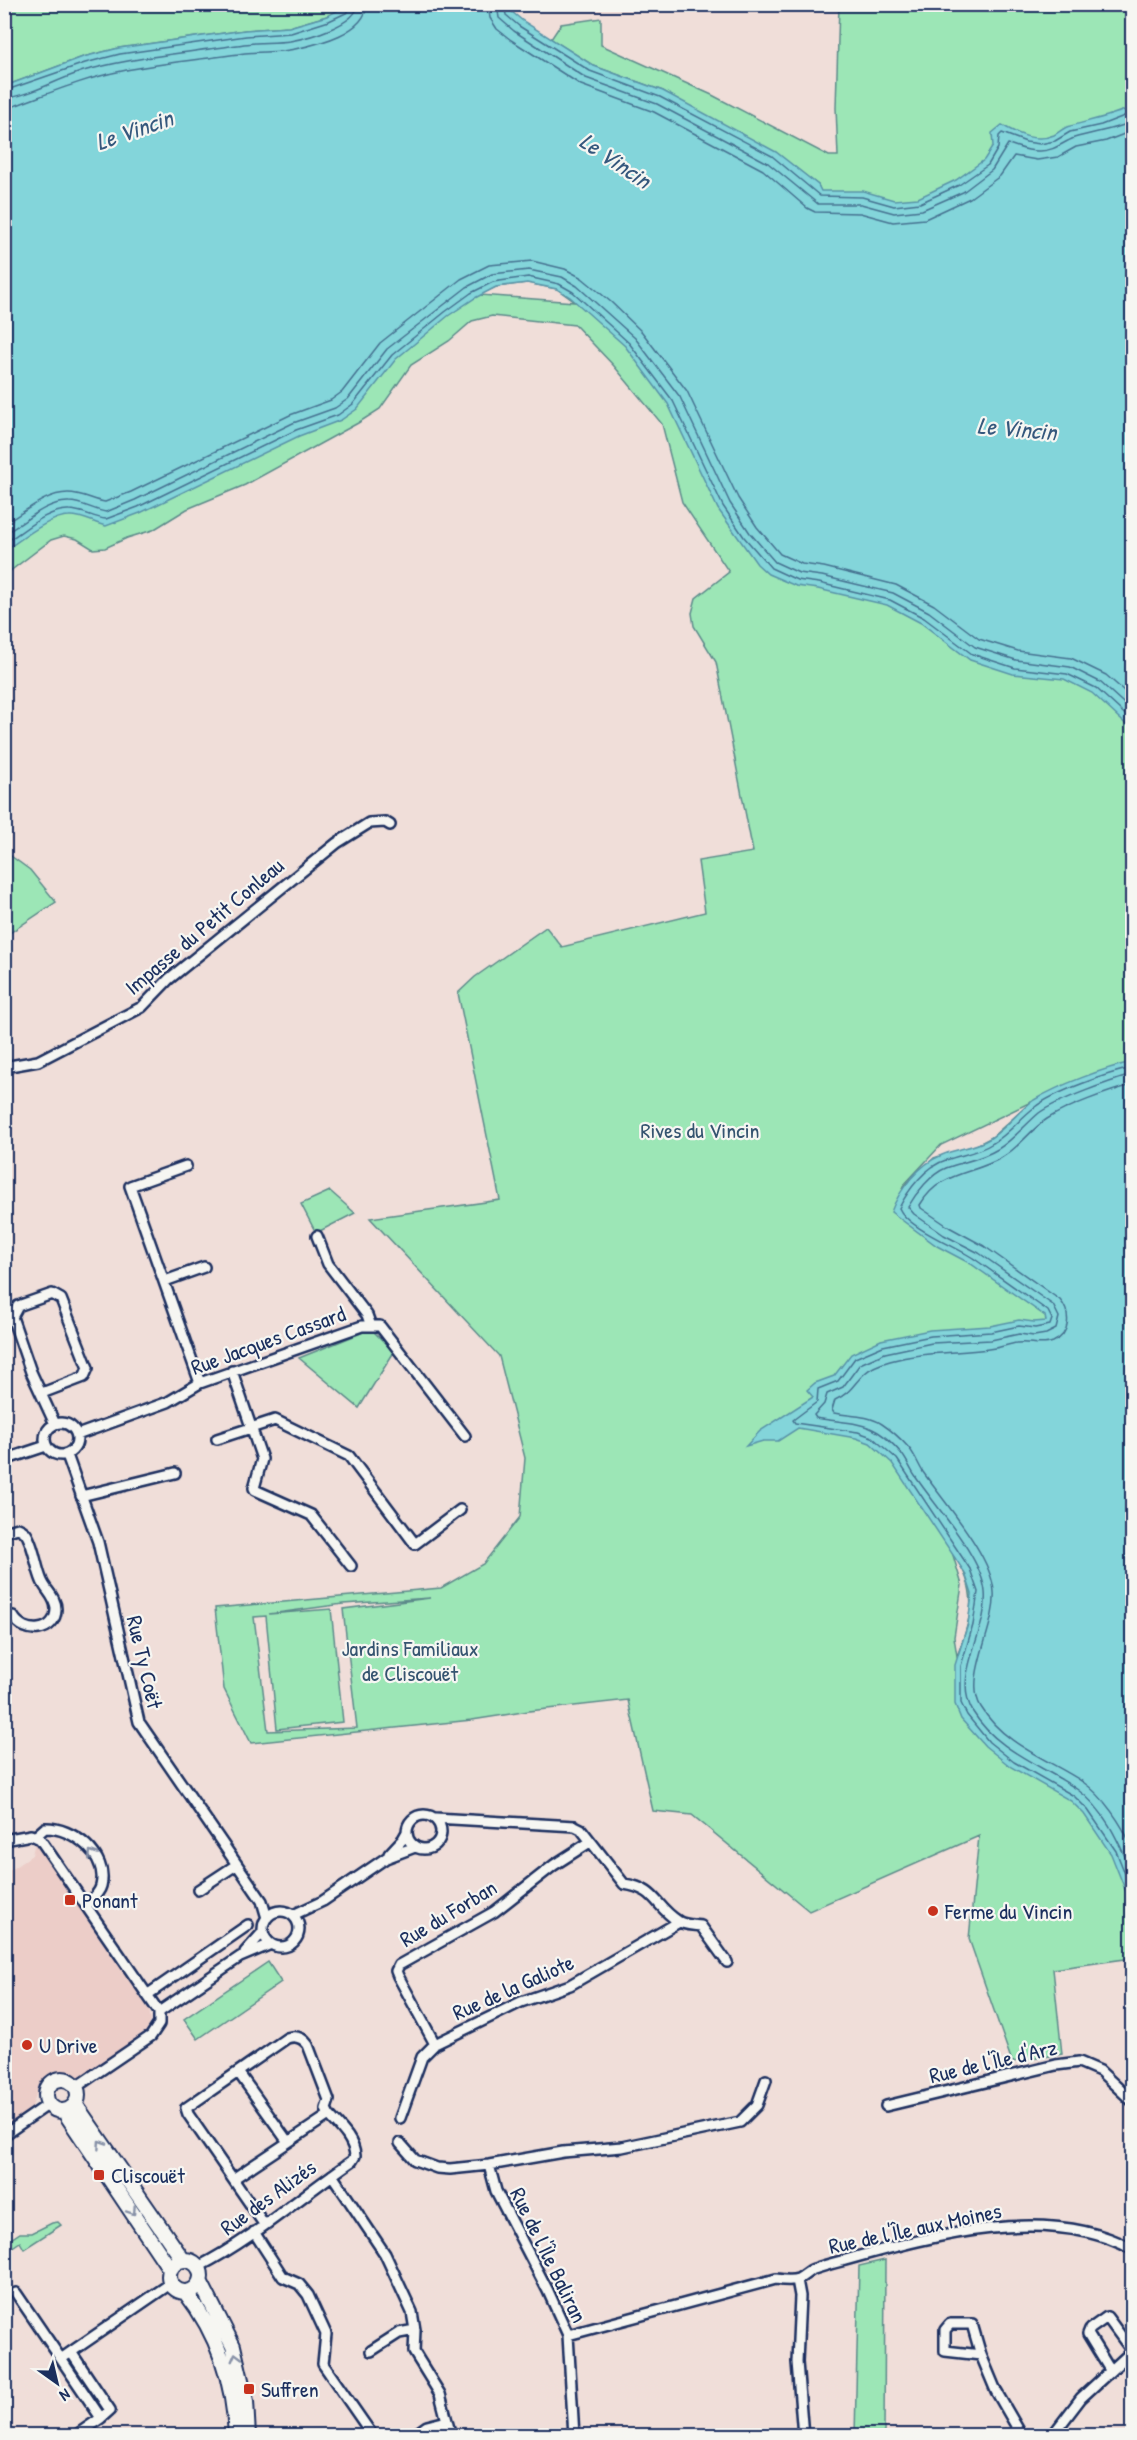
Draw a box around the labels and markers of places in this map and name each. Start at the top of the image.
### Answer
place label: Ponant [82,1885,138,1915]
marker: Ponant [63,1893,77,1907]
place label: Ferme du Vincin [944,1896,1072,1926]
marker: Ferme du Vincin [926,1904,940,1918]
place label: U Drive [39,2030,98,2060]
marker: U Drive [20,2038,34,2052]
place label: Cliscouët [111,2160,185,2190]
marker: Cliscouët [92,2168,106,2182]
place label: Suffren [261,2374,319,2404]
marker: Suffren [242,2382,256,2396]

